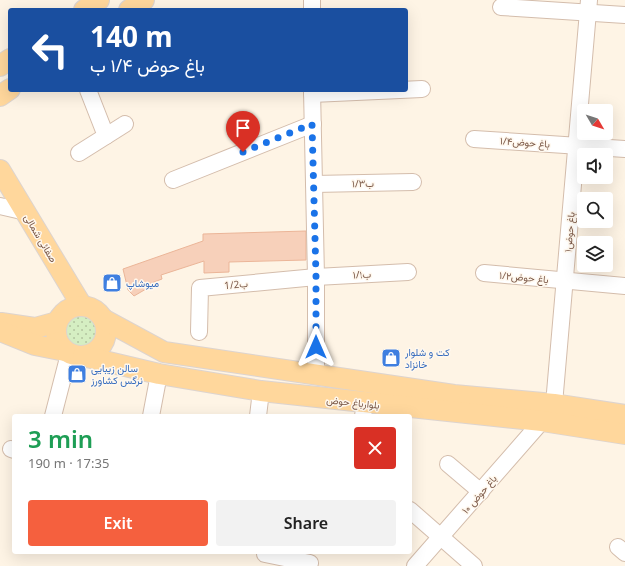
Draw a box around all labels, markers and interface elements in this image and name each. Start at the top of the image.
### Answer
text: 140 m [90,17,173,55]
icon: left [24,24,76,76]
text: باغ حوض ۱/۴ ب [90,53,205,77]
north arrow [577,104,613,140]
map controls [577,104,613,272]
pin [226,111,260,152]
icon: arrive [232,117,254,139]
street label: باغ حوض۱/۴ [500,133,550,151]
button: sound [577,148,613,184]
street label: ب۱/۳ [352,176,374,190]
button: search [577,192,613,228]
street label: صفائی شمالی [21,211,61,265]
street label: باغ حوض۱ [560,211,578,253]
button: layers [577,236,613,272]
street label: ب۱/۱ [353,267,372,281]
street label: باغ حوض۱/۲ [499,268,549,286]
shop icon: میوشاپ [101,272,123,294]
place label: میوشاپ [126,276,159,291]
street label: 1/2ب [223,276,249,292]
position arrow [295,326,337,368]
place label: کت و شلوار خانزاد [404,345,450,371]
shop icon: کت و شلوار خانزاد [380,347,402,369]
place label: سالن زیبایی نرگس کشاورز [90,361,143,387]
shop icon: سالن زیبایی نرگس کشاورز [66,363,88,385]
street label: بلوارباغ حوض [326,392,380,412]
text: 3 min [28,422,93,455]
button: close [354,427,396,469]
text: 190 m · 17:35 [28,454,109,472]
street label: ۱۰ باغ حوض [458,472,500,516]
button: Exit [28,500,208,546]
button: Share [216,500,396,546]

